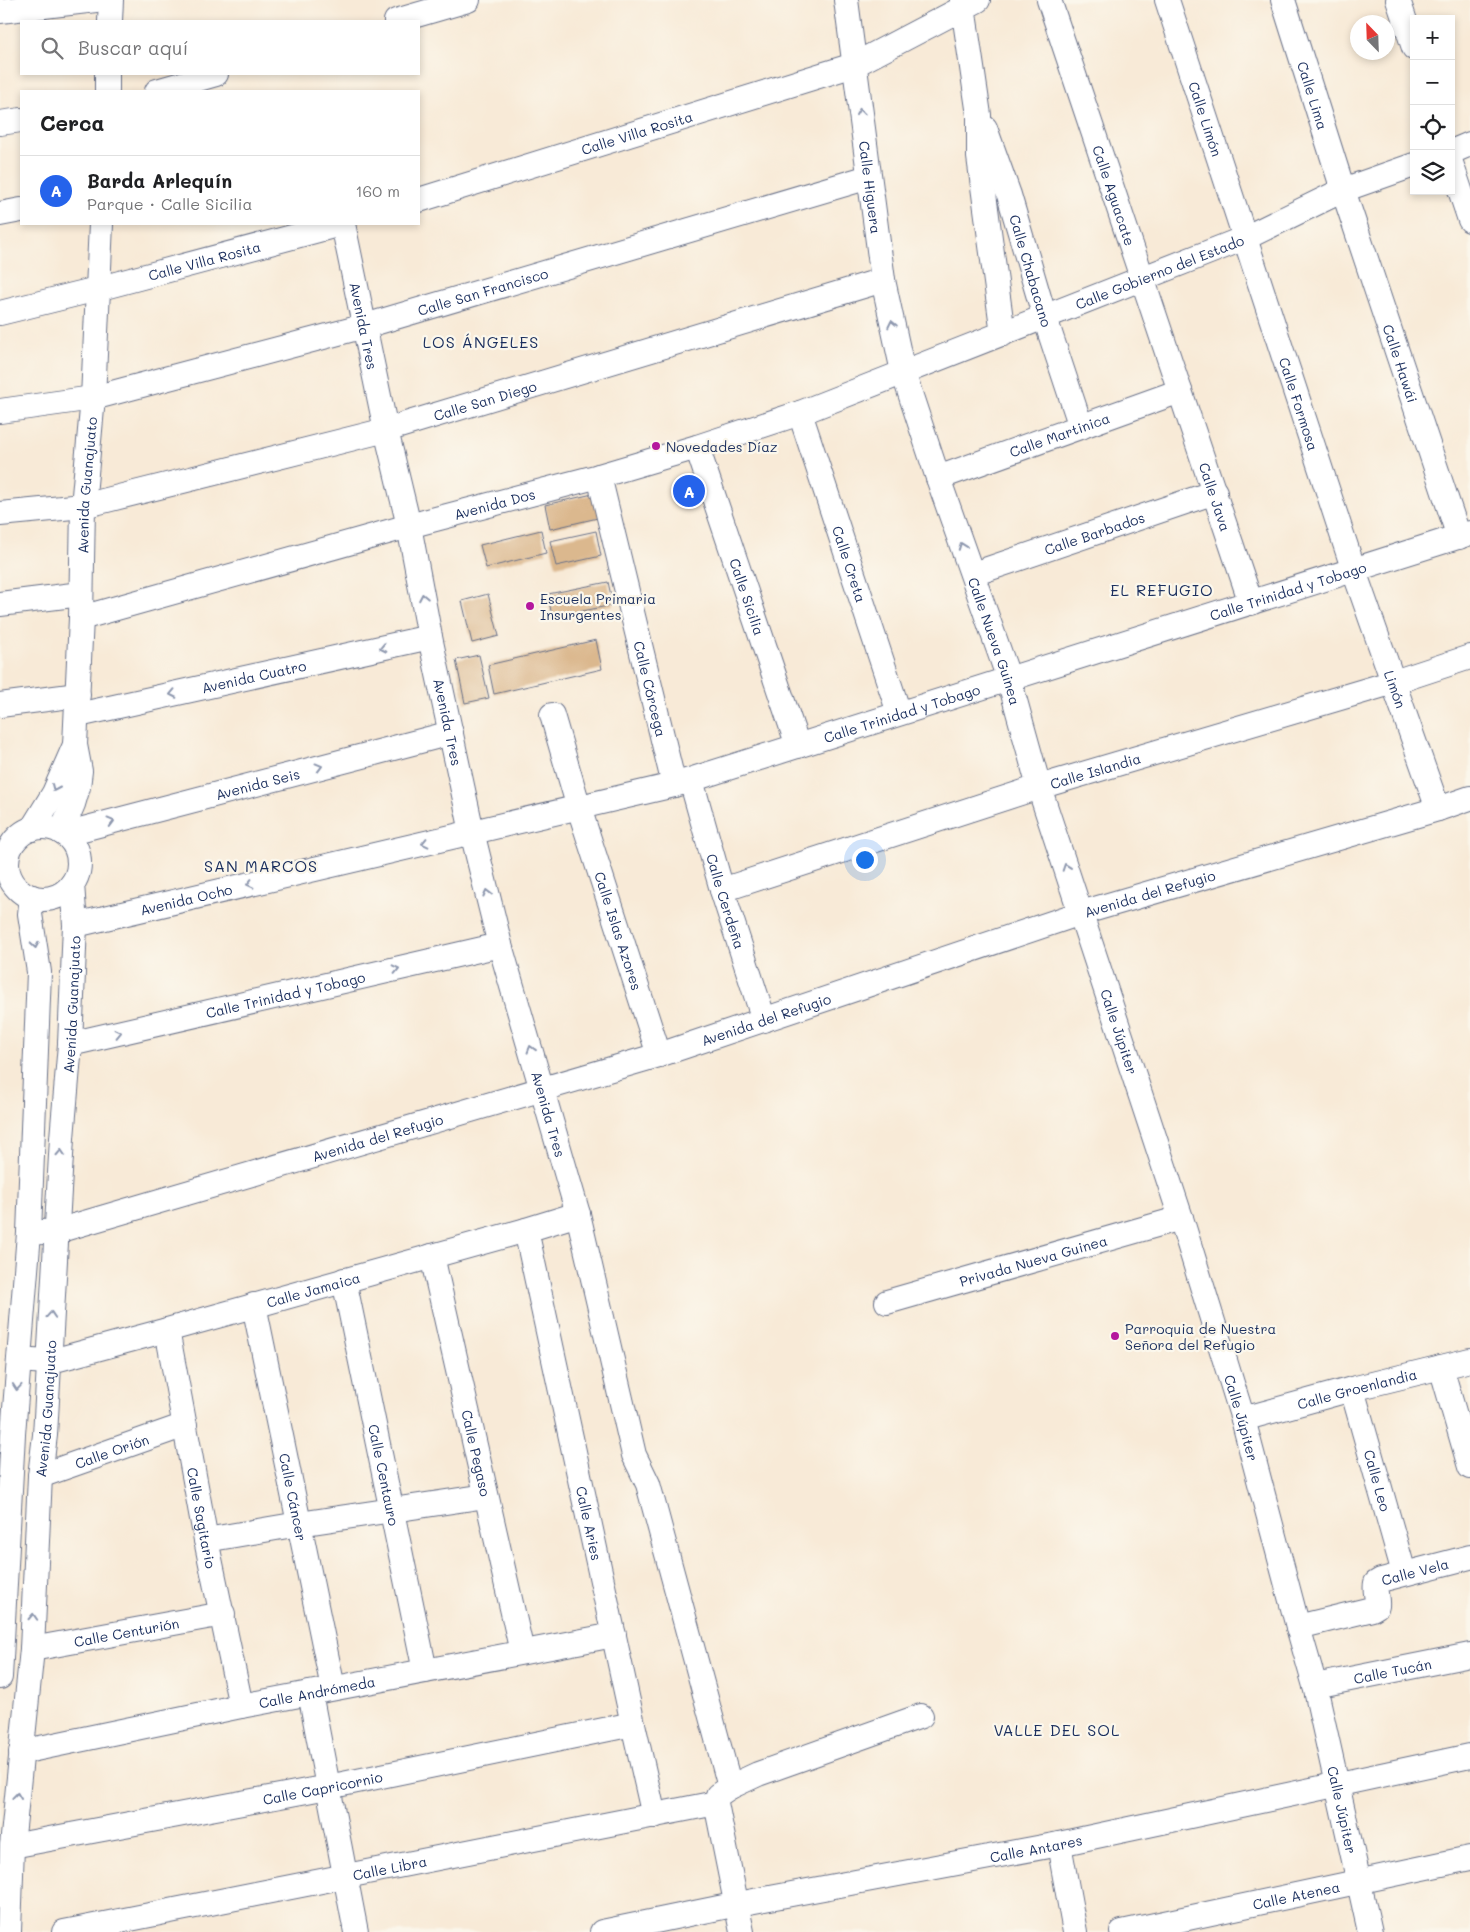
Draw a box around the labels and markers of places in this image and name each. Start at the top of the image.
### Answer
place label: Novedades Díaz [666,437,778,456]
marker: Novedades Díaz [650,440,662,452]
pin: A [673,472,705,510]
place label: Escuela Primaria Insurgentes [540,589,656,624]
marker: Escuela Primaria Insurgentes [524,600,536,612]
place label: Parroquia de Nuestra Señora del Refugio [1125,1319,1276,1354]
marker: Parroquia de Nuestra Señora del Refugio [1109,1330,1121,1342]

